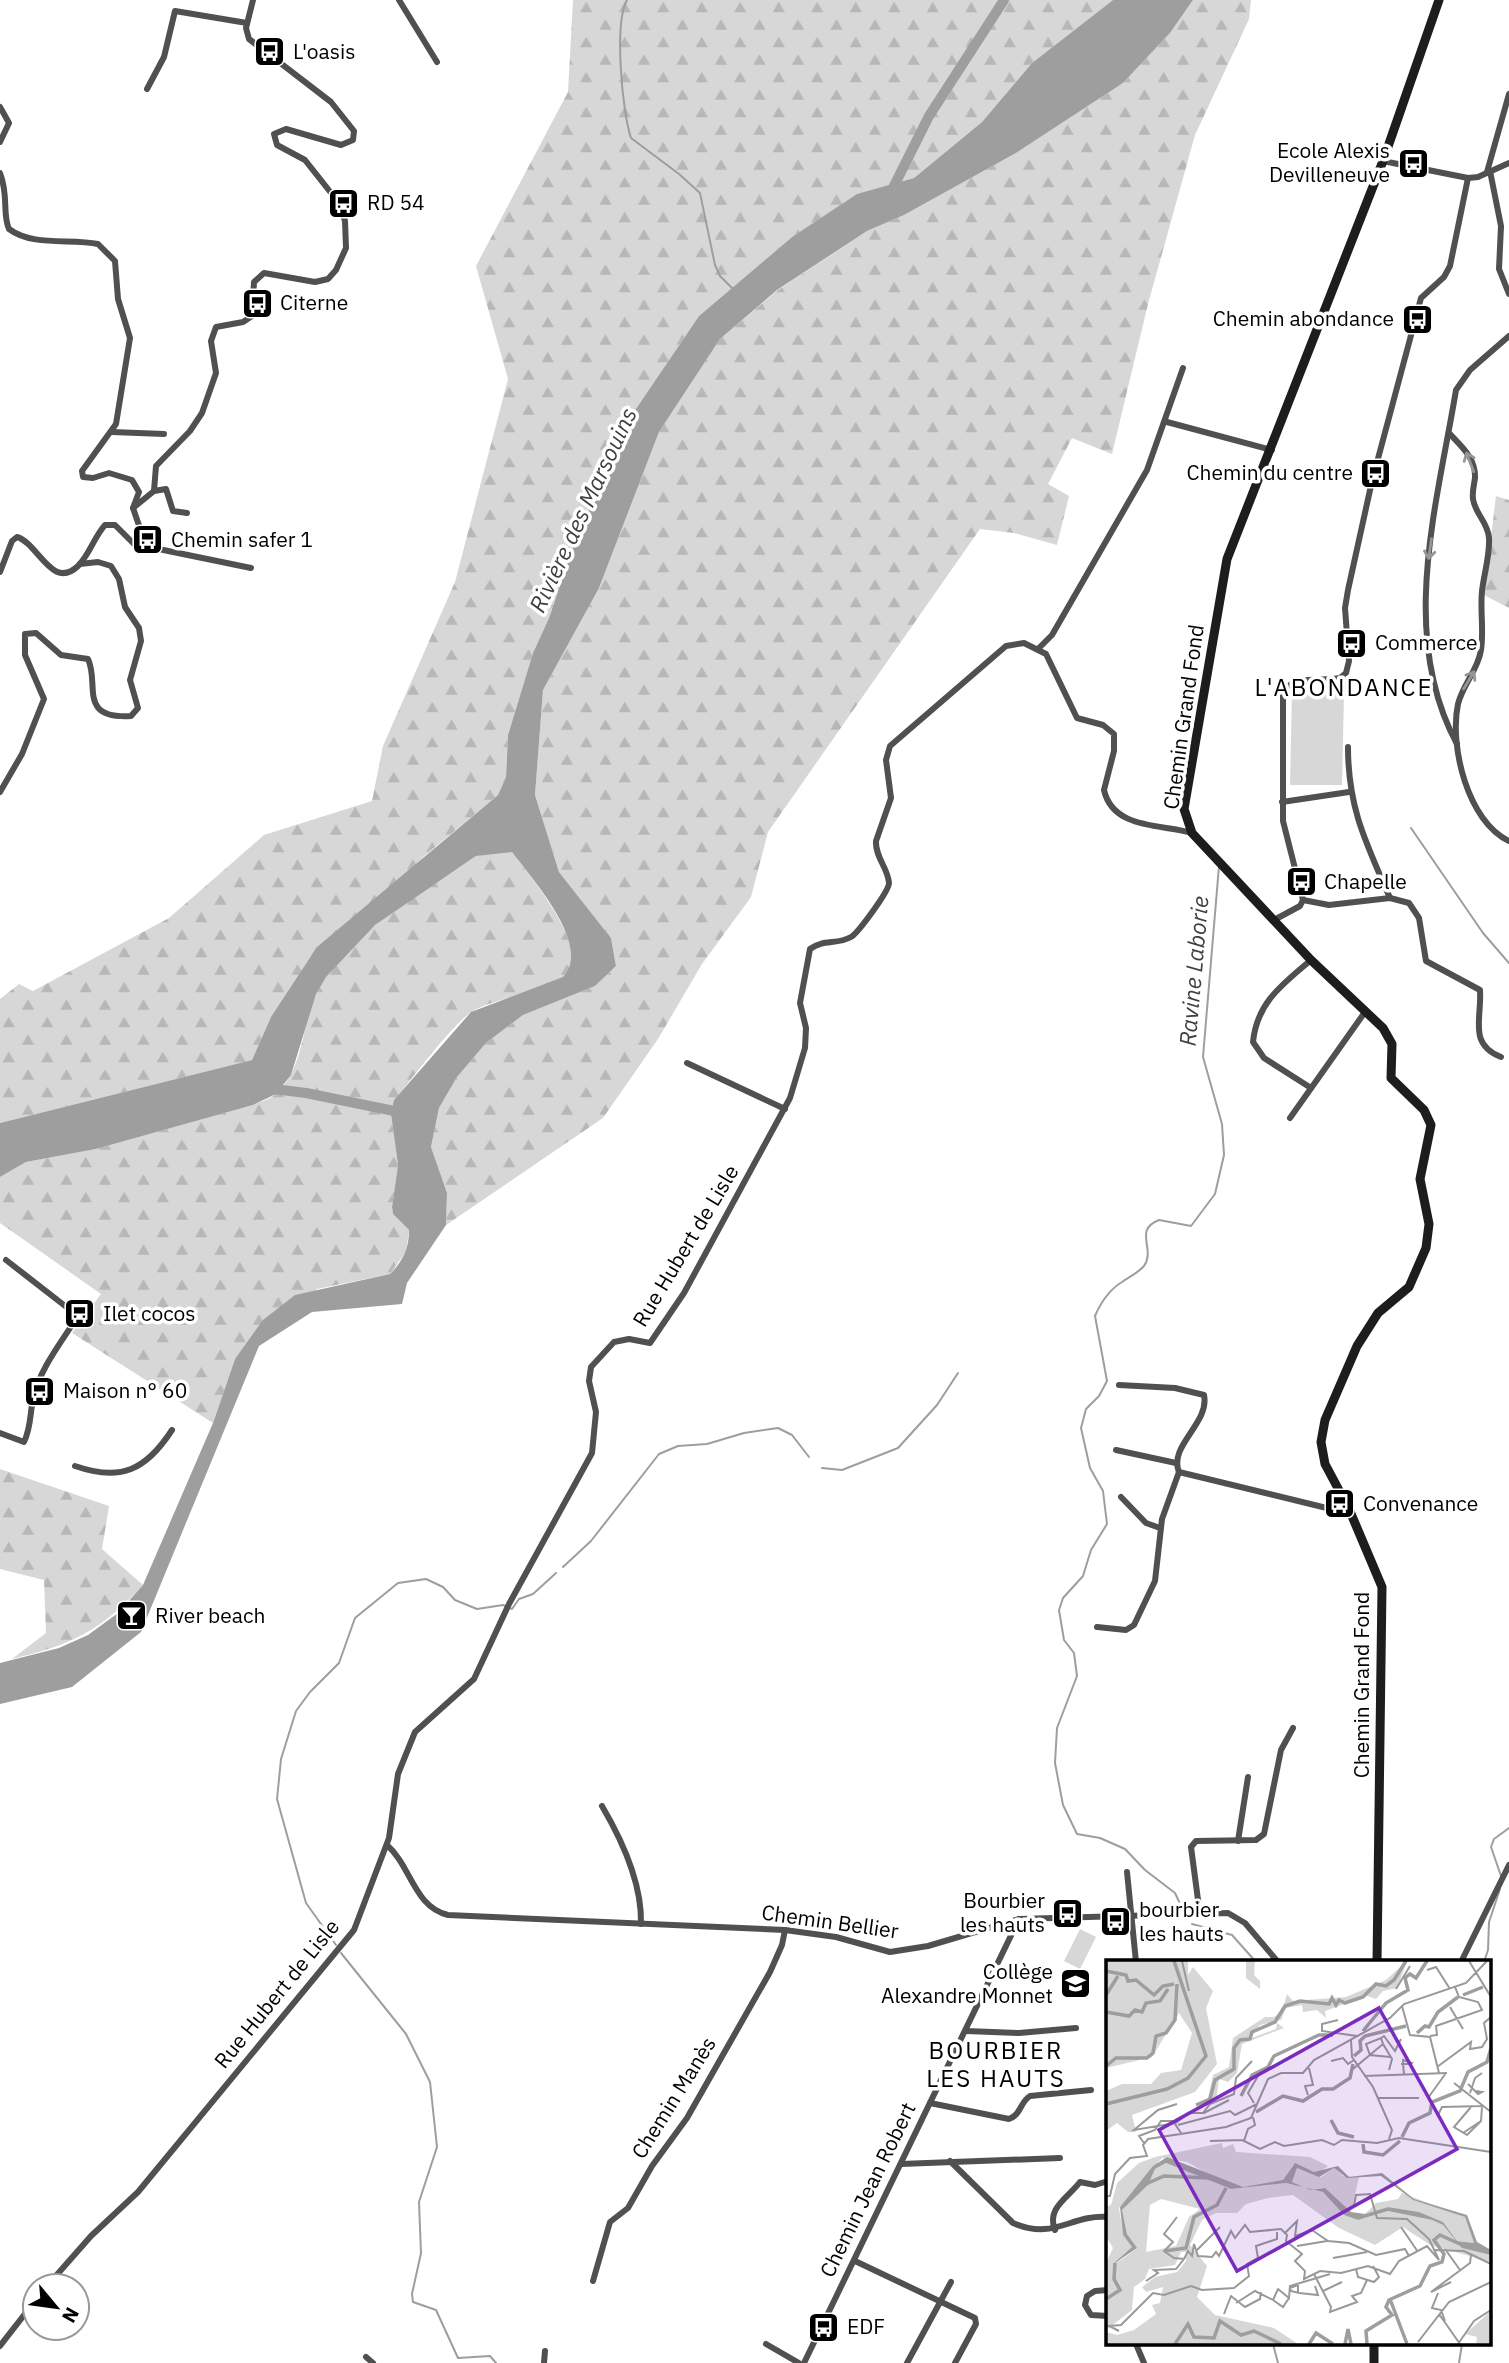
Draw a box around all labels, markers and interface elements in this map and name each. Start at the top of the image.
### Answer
bus stop icon: L'oasis [253,35,287,69]
place label: L'oasis [293,37,355,65]
place label: Ecole Alexis Devilleneuve [1269,136,1390,188]
bus stop icon: Ecole Alexis Devilleneuve [1396,146,1430,180]
bus stop icon: RD 54 [327,186,361,220]
place label: RD 54 [367,188,425,216]
bus stop icon: Citerne [240,286,274,320]
place label: Citerne [280,288,348,316]
bus stop icon: Chemin abondance [1400,302,1434,336]
place label: Chemin abondance [1213,304,1394,332]
water label: Rivière des Marsouins [522,402,643,617]
one-way arrow [1463,451,1476,473]
bus stop icon: Chemin du centre [1359,456,1393,490]
place label: Chemin du centre [1187,458,1353,486]
bus stop icon: Chemin safer 1 [131,523,165,557]
place label: Chemin safer 1 [171,525,313,553]
one-way arrow [1423,537,1436,560]
street label: Chemin Grand Fond [1156,623,1210,811]
bus stop icon: Commerce [1335,626,1369,660]
place label: Commerce [1375,628,1478,656]
district label: L'ABONDANCE [1254,671,1434,703]
one-way arrow [1462,671,1476,691]
bus stop icon: Chapelle [1284,865,1318,899]
place label: Chapelle [1324,867,1407,895]
water label: Ravine Laborie [1172,894,1215,1047]
street label: Rue Hubert de Lisle [626,1159,745,1332]
bus stop icon: Ilet cocos [63,1297,97,1331]
place label: Ilet cocos [103,1299,196,1327]
bus stop icon: Maison n° 60 [23,1374,57,1408]
place label: Maison n° 60 [63,1376,187,1404]
bus stop icon: Convenance [1323,1487,1357,1521]
place label: Convenance [1363,1489,1478,1517]
street label: Chemin Grand Fond [1347,1592,1375,1778]
bar icon: River beach [115,1599,149,1633]
place label: River beach [155,1601,265,1629]
place label: Bourbier les hauts [960,1886,1045,1938]
place label: bourbier les hauts [1139,1895,1224,1947]
bus stop icon: Bourbier les hauts [1051,1896,1085,1930]
street label: Chemin Bellier [760,1898,901,1945]
bus stop icon: bourbier les hauts [1099,1905,1133,1939]
street label: Rue Hubert de Lisle [207,1913,345,2074]
place label: Collège Alexandre Monnet [881,1957,1053,2009]
inset map [1106,1960,1492,2346]
school or university icon: Collège Alexandre Monnet [1059,1967,1093,2001]
street label: Chemin Manès [624,2031,722,2164]
district label: BOURBIER LES HAUTS [926,2034,1066,2094]
street label: Chemin Jean Robert [813,2098,922,2282]
north arrow [21,2272,91,2342]
text: N [57,2303,85,2327]
bus stop icon: EDF [807,2310,841,2344]
place label: EDF [847,2312,885,2340]

